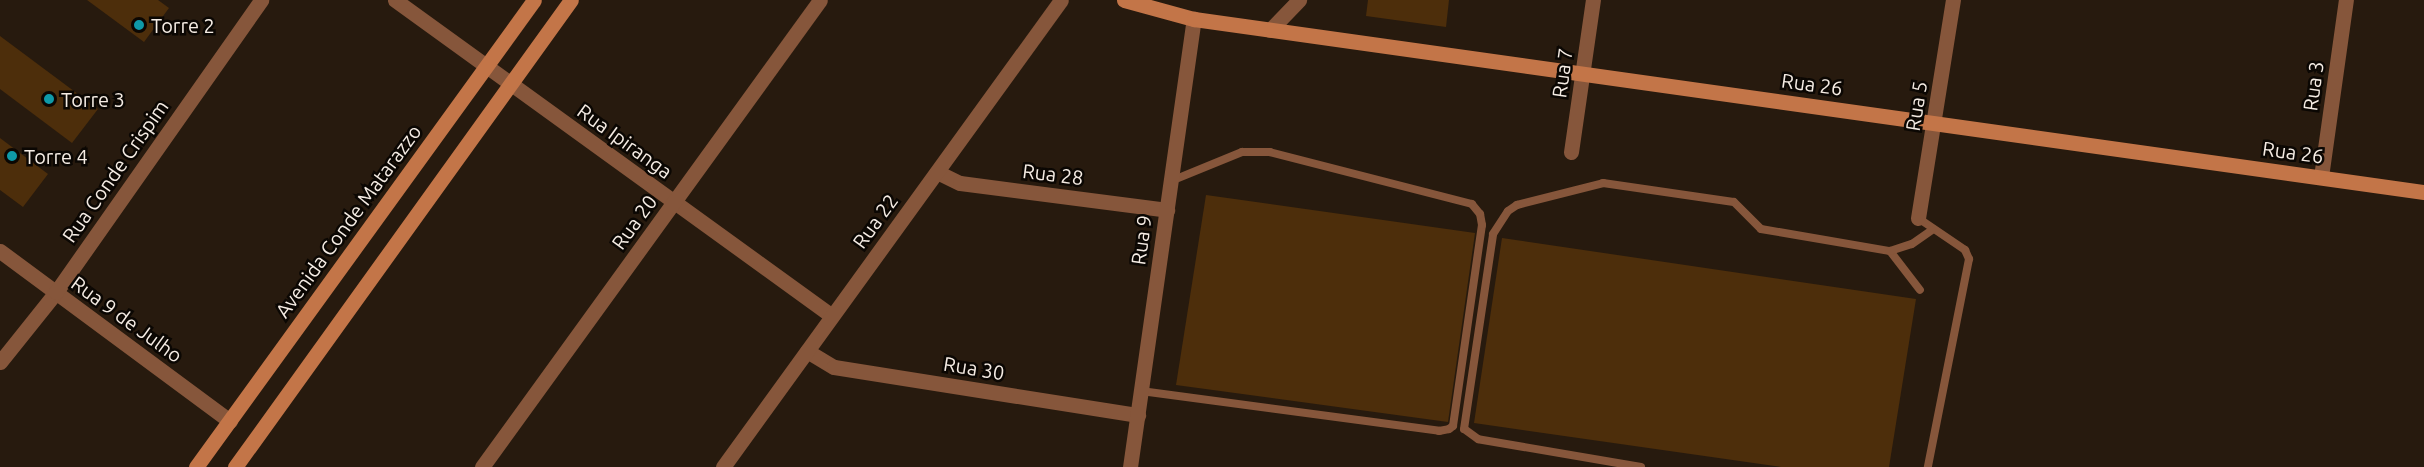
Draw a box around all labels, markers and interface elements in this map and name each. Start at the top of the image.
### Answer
place label: Torre 2 [151,13,215,37]
marker: Torre 2 [132,18,146,32]
street label: Rua 7 [1547,47,1577,99]
street label: Rua 3 [2298,60,2328,112]
street label: Rua 26 [1780,68,1844,100]
street label: Rua 5 [1900,79,1932,133]
place label: Torre 3 [61,87,125,111]
marker: Torre 3 [42,92,56,106]
street label: Rua Conde Crispim [57,95,173,247]
street label: Rua Ipiranga [573,99,677,183]
street label: Avenida Conde Matarazzo [270,120,426,322]
street label: Rua 26 [2261,136,2325,168]
place label: Torre 4 [24,144,88,168]
marker: Torre 4 [5,149,19,163]
street label: Rua 28 [1021,158,1085,190]
street label: Rua 22 [847,189,903,253]
street label: Rua 20 [606,190,662,254]
street label: Rua 9 [1126,214,1156,266]
street label: Rua 9 de Julho [67,271,187,367]
street label: Rua 30 [942,351,1006,385]

